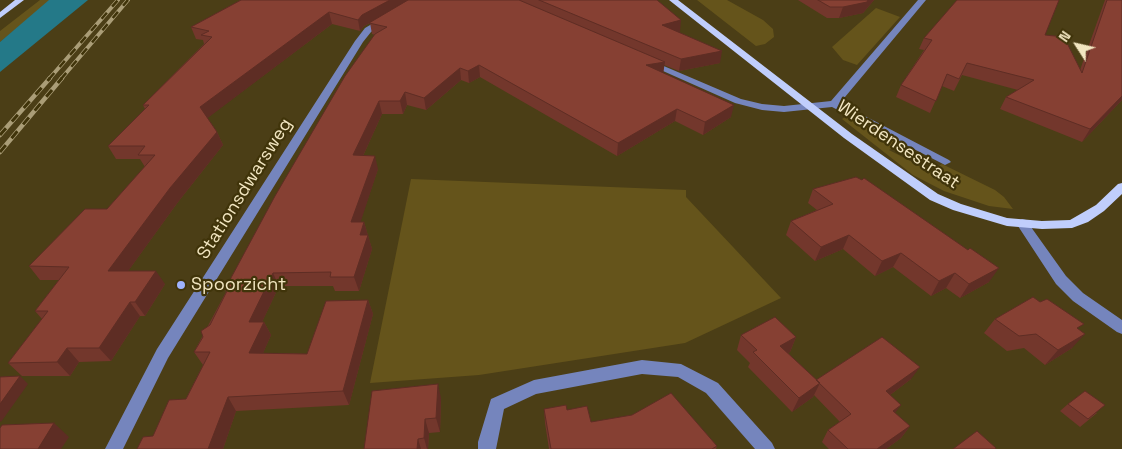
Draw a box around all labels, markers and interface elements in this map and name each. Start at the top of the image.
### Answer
north arrow [1052,20,1102,70]
text: N [1055,27,1075,45]
street label: Wierdensestraat [833,96,963,194]
street label: Stationsdwarsweg [193,115,297,263]
place label: Spoorzicht [191,274,286,296]
marker: Spoorzicht [175,279,187,291]

